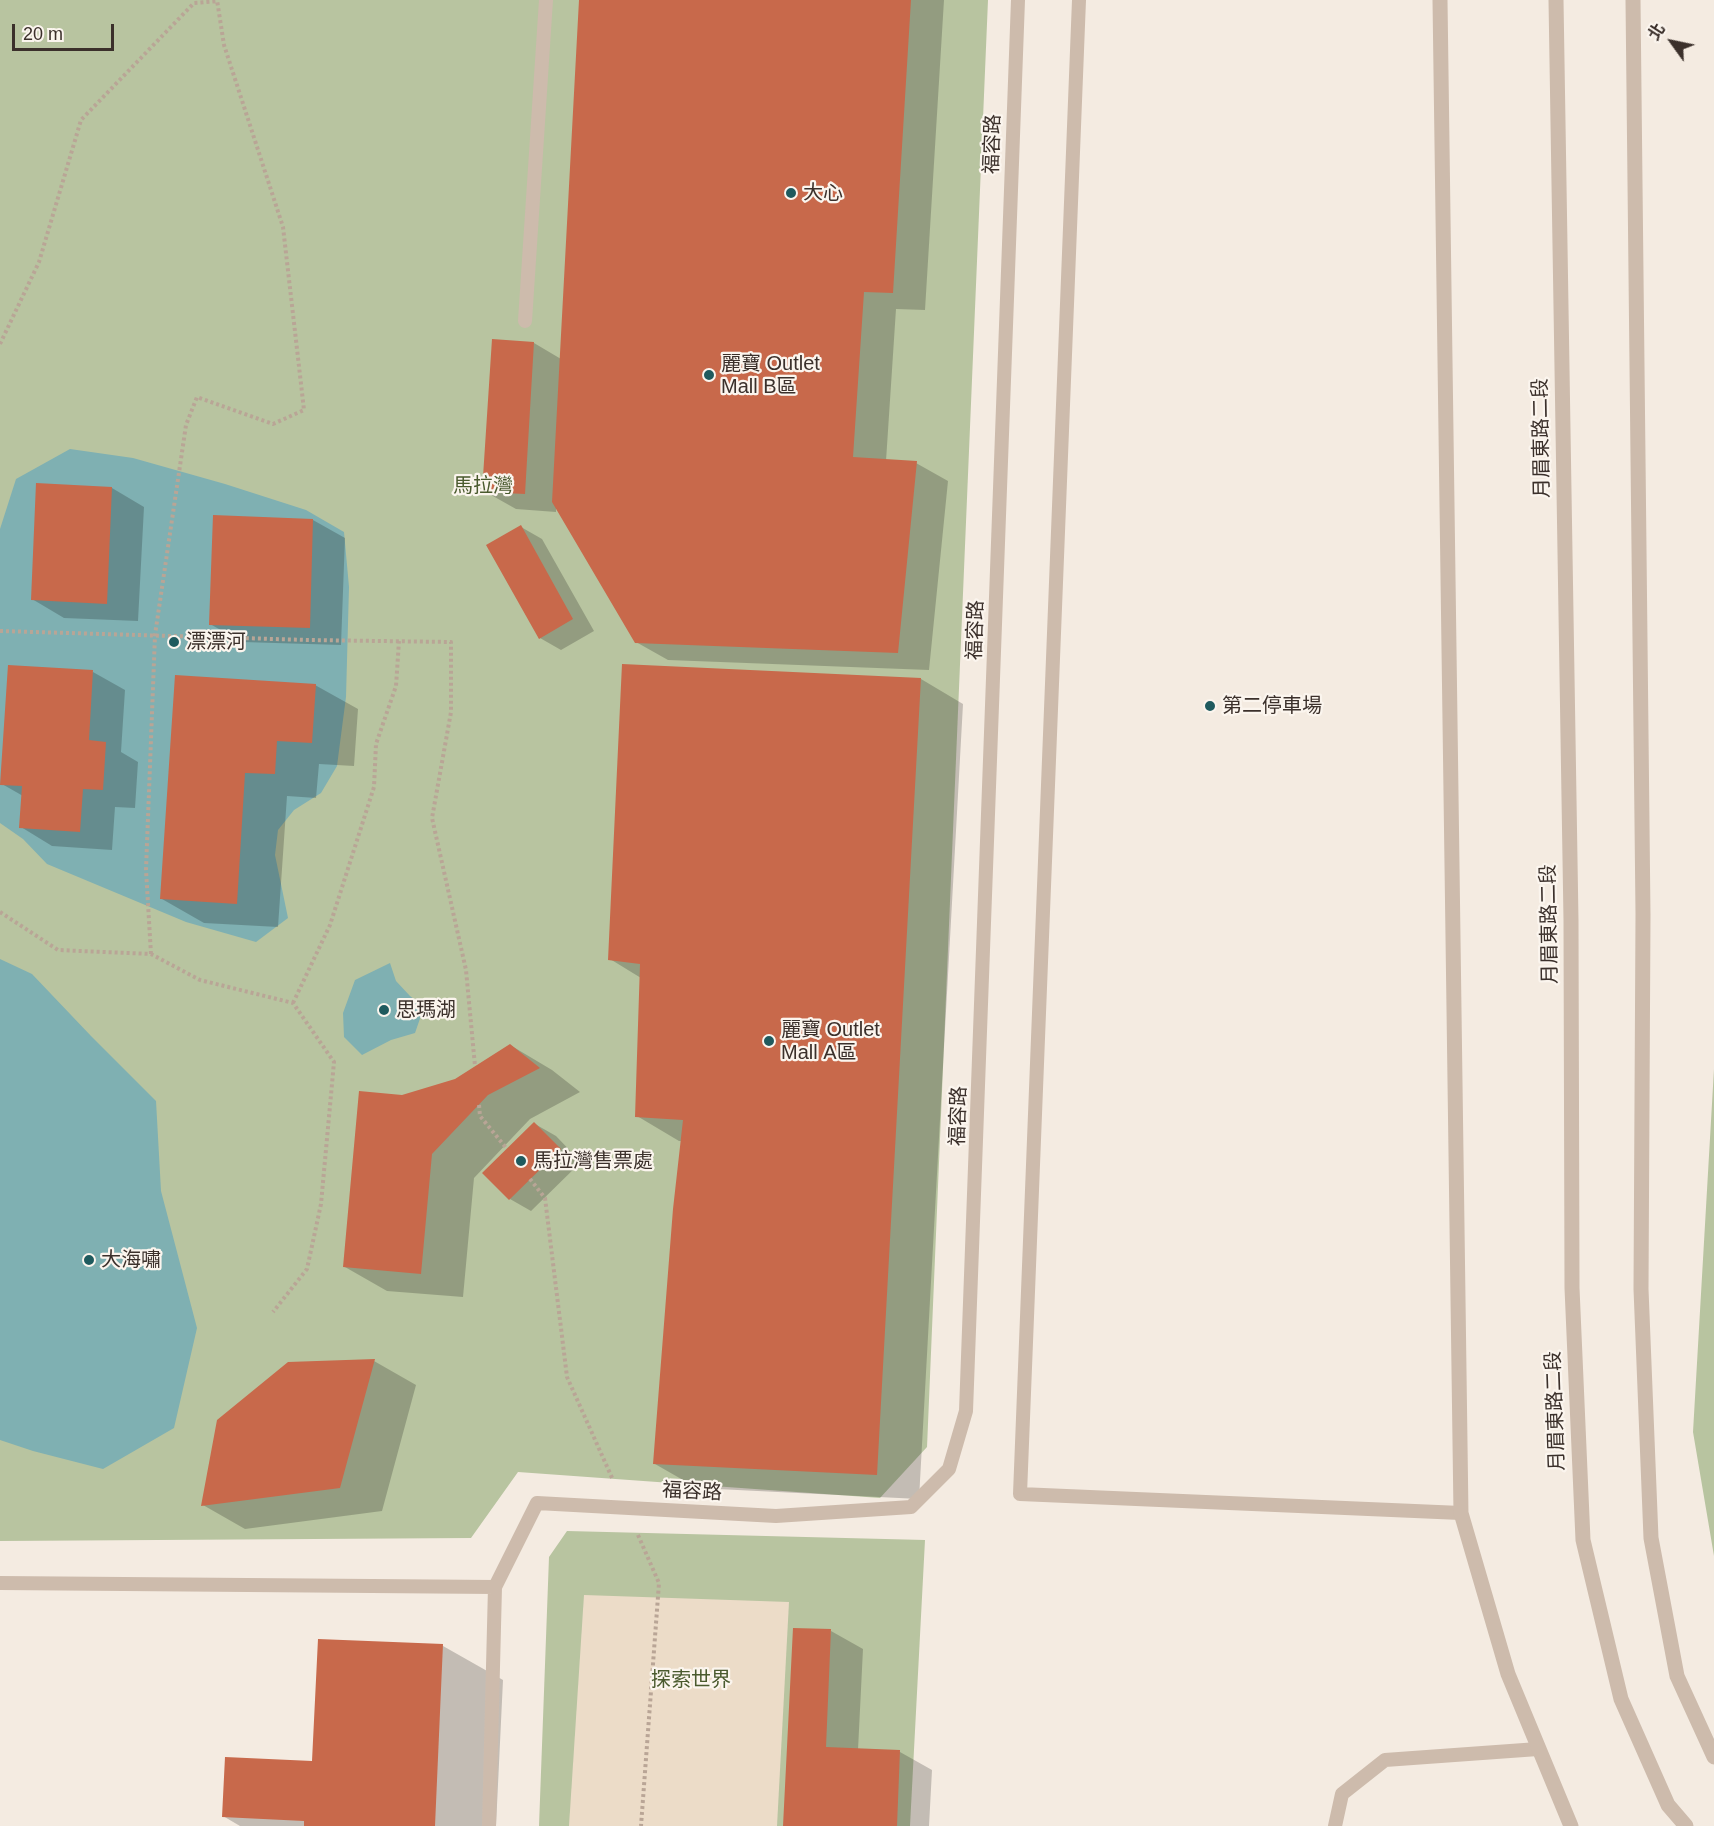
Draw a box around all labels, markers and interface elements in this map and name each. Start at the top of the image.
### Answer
scale bar [15,12,117,50]
north arrow [1642,12,1702,72]
text: 北 [1645,21,1668,43]
text: 20 m [23,24,63,44]
street label: 福容路 [980,114,1006,174]
place label: 大心 [803,181,843,205]
marker: 大心 [784,186,798,200]
place label: 麗寶 Outlet Mall B區 [721,352,820,399]
marker: 麗寶 Outlet Mall B區 [702,368,716,382]
street label: 月眉東路二段 [1529,378,1555,498]
park label: 馬拉灣 [453,474,513,498]
street label: 福容路 [963,600,989,660]
place label: 漂漂河 [186,630,246,654]
marker: 漂漂河 [167,635,181,649]
place label: 第二停車場 [1222,694,1322,718]
marker: 第二停車場 [1203,699,1217,713]
street label: 月眉東路二段 [1537,864,1563,984]
place label: 思瑪湖 [396,998,456,1022]
marker: 思瑪湖 [377,1003,391,1017]
place label: 麗寶 Outlet Mall A區 [781,1018,880,1065]
marker: 麗寶 Outlet Mall A區 [762,1034,776,1048]
street label: 福容路 [946,1086,972,1146]
place label: 馬拉灣售票處 [533,1149,653,1173]
marker: 馬拉灣售票處 [514,1154,528,1168]
place label: 大海嘯 [101,1248,161,1272]
marker: 大海嘯 [82,1253,96,1267]
street label: 月眉東路二段 [1542,1351,1570,1471]
street label: 福容路 [661,1478,723,1506]
park label: 探索世界 [651,1668,731,1692]

